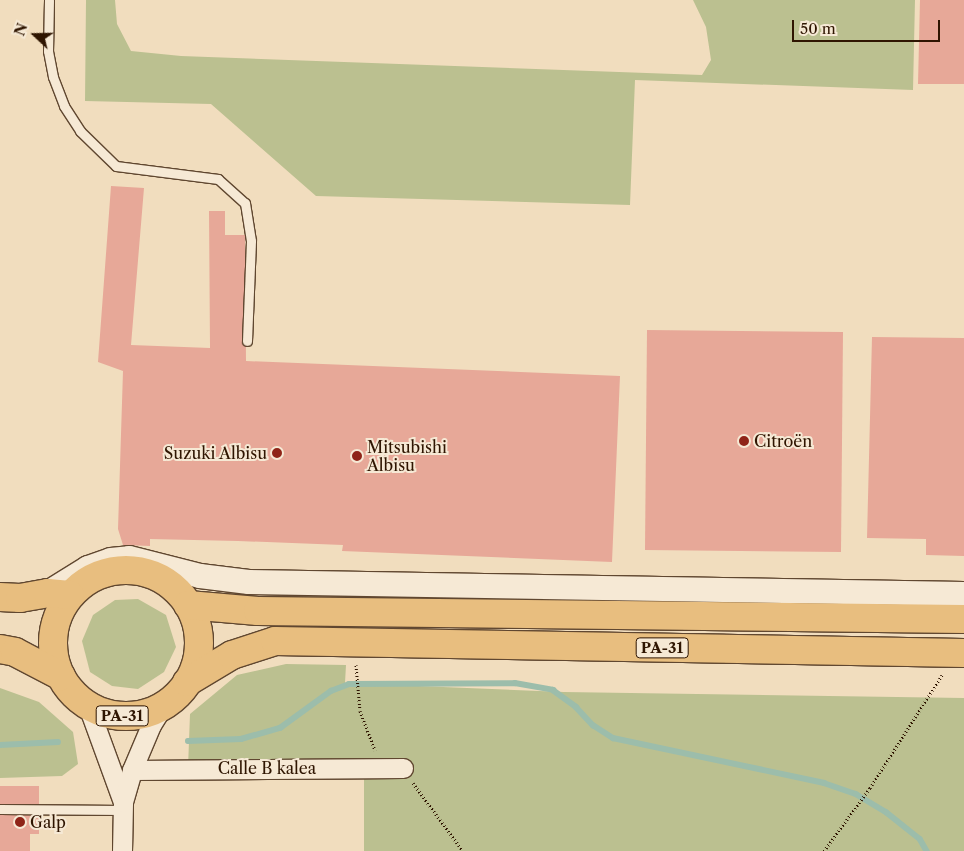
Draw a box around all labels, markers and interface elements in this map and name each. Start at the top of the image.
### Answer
north arrow [10,10,60,60]
scale bar [794,10,942,42]
text: 50 m [800,19,836,38]
text: N [10,21,32,39]
place label: Citroën [754,431,812,451]
marker: Citroën [738,435,750,447]
place label: Mitsubishi Albisu [367,437,447,475]
place label: Suzuki Albisu [163,443,267,463]
marker: Suzuki Albisu [271,447,283,459]
marker: Mitsubishi Albisu [351,450,363,462]
road number: PA-31 [634,636,690,660]
road number: PA-31 [94,704,150,728]
street label: Calle B kalea [218,758,316,778]
place label: Galp [30,812,66,832]
marker: Galp [14,816,26,828]

